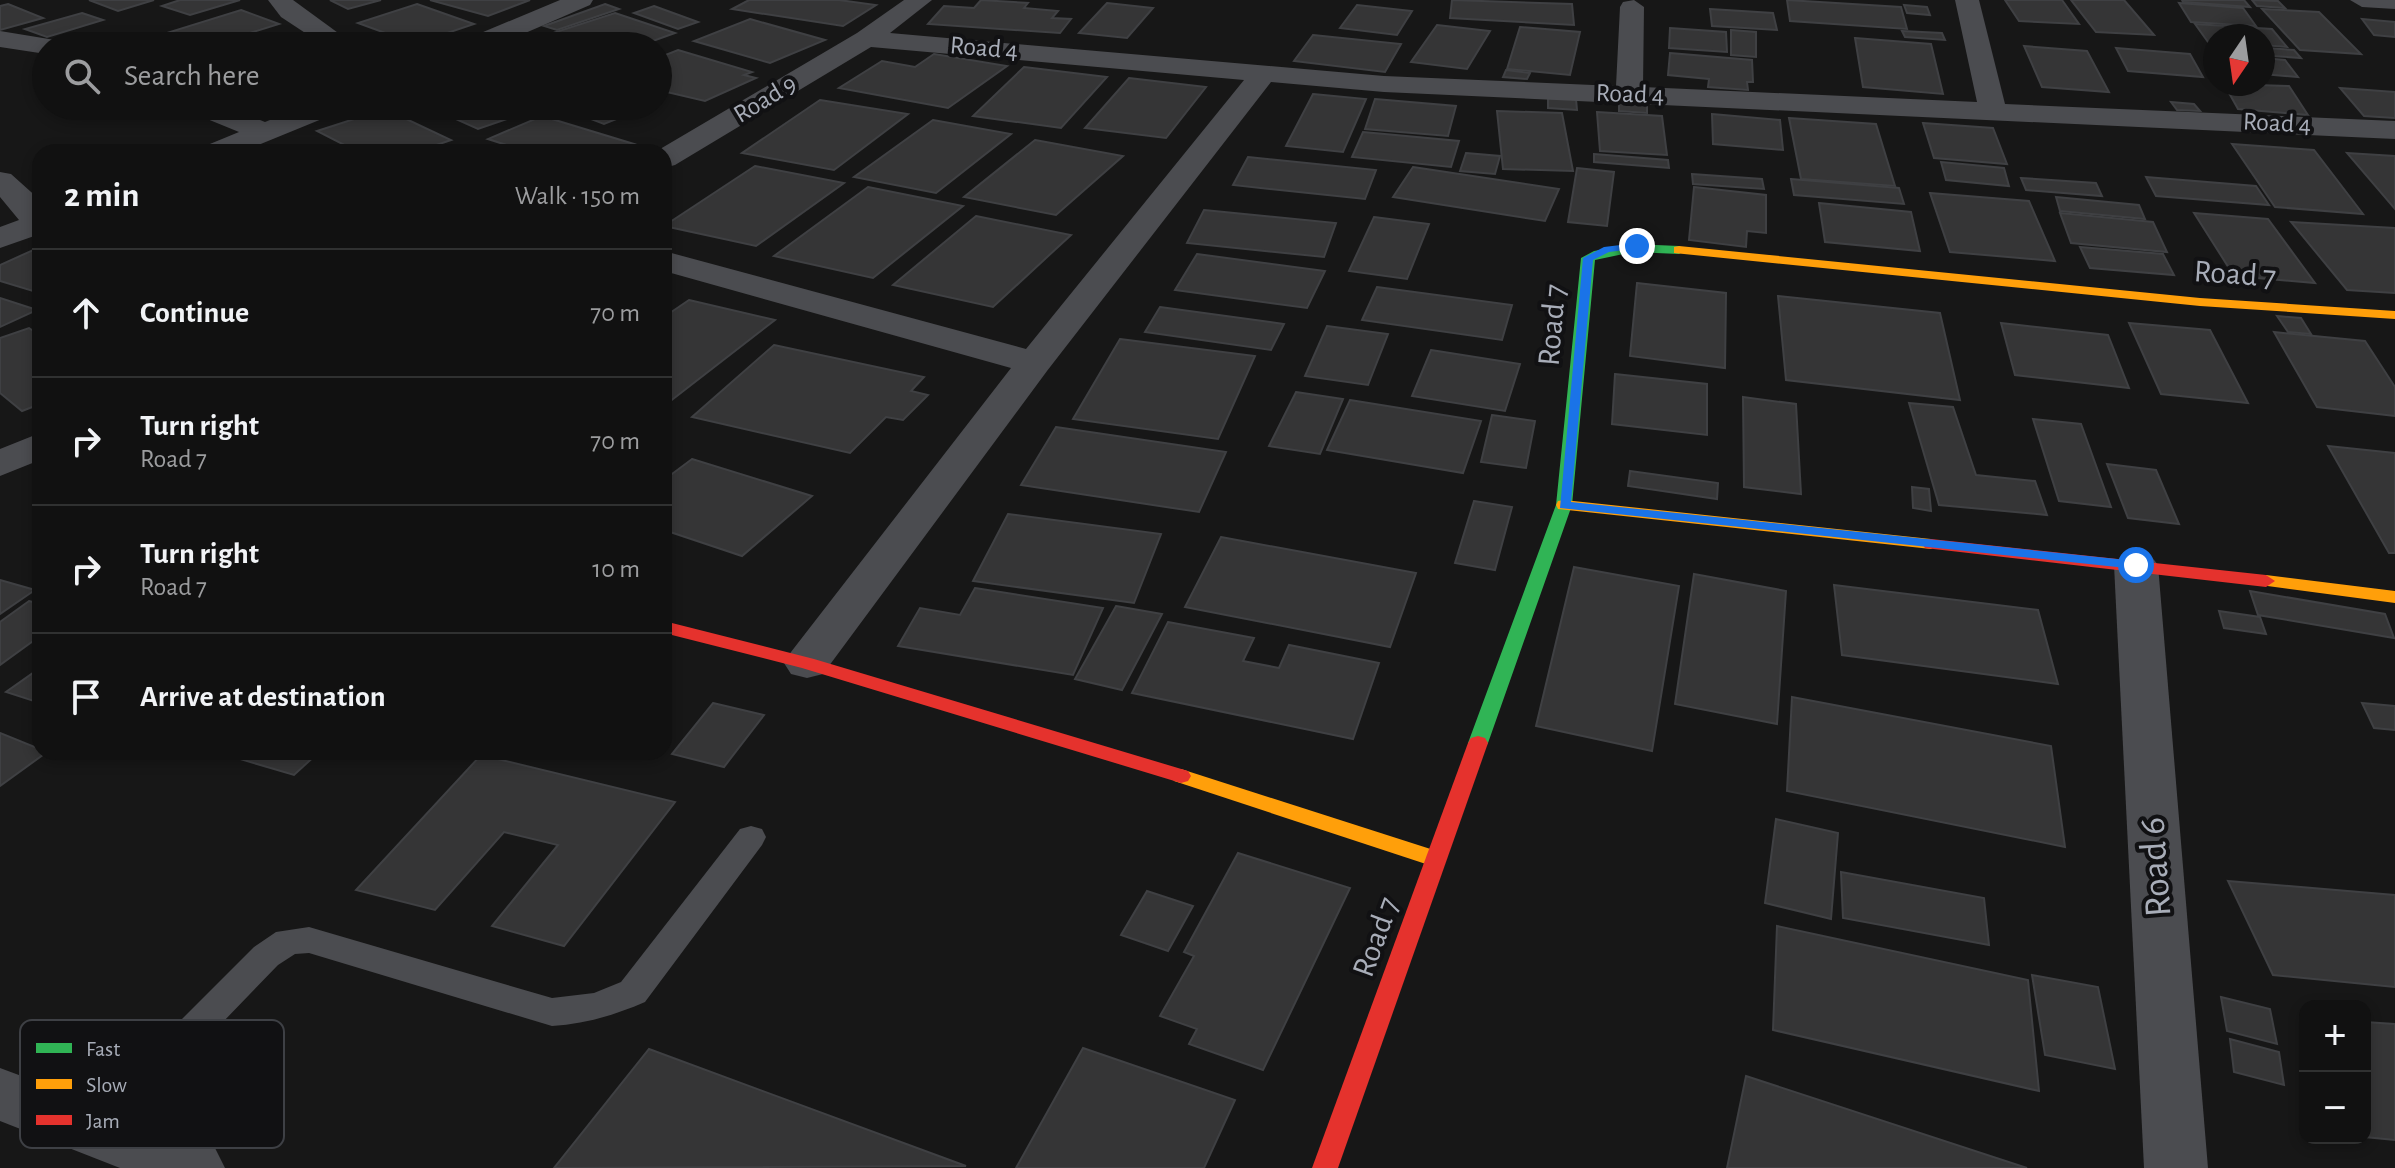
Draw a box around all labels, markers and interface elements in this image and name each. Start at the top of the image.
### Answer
north arrow [2203,24,2275,96]
search box [32,32,672,120]
street label: Road 4 [949,32,1019,64]
icon: search [60,54,104,98]
text: Search here [124,61,260,91]
street label: Road 9 [729,70,801,128]
street label: Road 4 [1595,80,1665,108]
street label: Road 4 [2242,108,2312,138]
text: 2 min [64,179,139,213]
text: Walk · 150 m [515,183,640,209]
route end [1619,228,1655,264]
street label: Road 7 [2193,255,2277,293]
street label: Road 7 [1532,283,1572,367]
icon: ahead [64,291,108,335]
text: Continue [140,298,249,328]
text: 70 m [590,300,640,326]
text: Turn right [140,411,259,441]
icon: right [64,419,108,463]
text: 70 m [590,428,640,454]
text: Road 7 [140,446,207,472]
text: Turn right [140,539,259,569]
icon: right [64,547,108,591]
route start [2118,547,2154,583]
text: 10 m [592,556,640,582]
text: Road 7 [140,574,207,600]
icon: arrive [64,675,108,719]
text: Arrive at destination [140,682,386,712]
street label: Road 6 [2134,816,2178,918]
street label: Road 7 [1347,893,1405,981]
map controls [2299,1000,2371,1144]
button: + [2299,1000,2371,1072]
legend [20,1020,284,1148]
text: Fast [86,1038,120,1060]
button: − [2299,1072,2371,1144]
text: Slow [86,1074,127,1096]
text: Jam [86,1110,120,1132]

